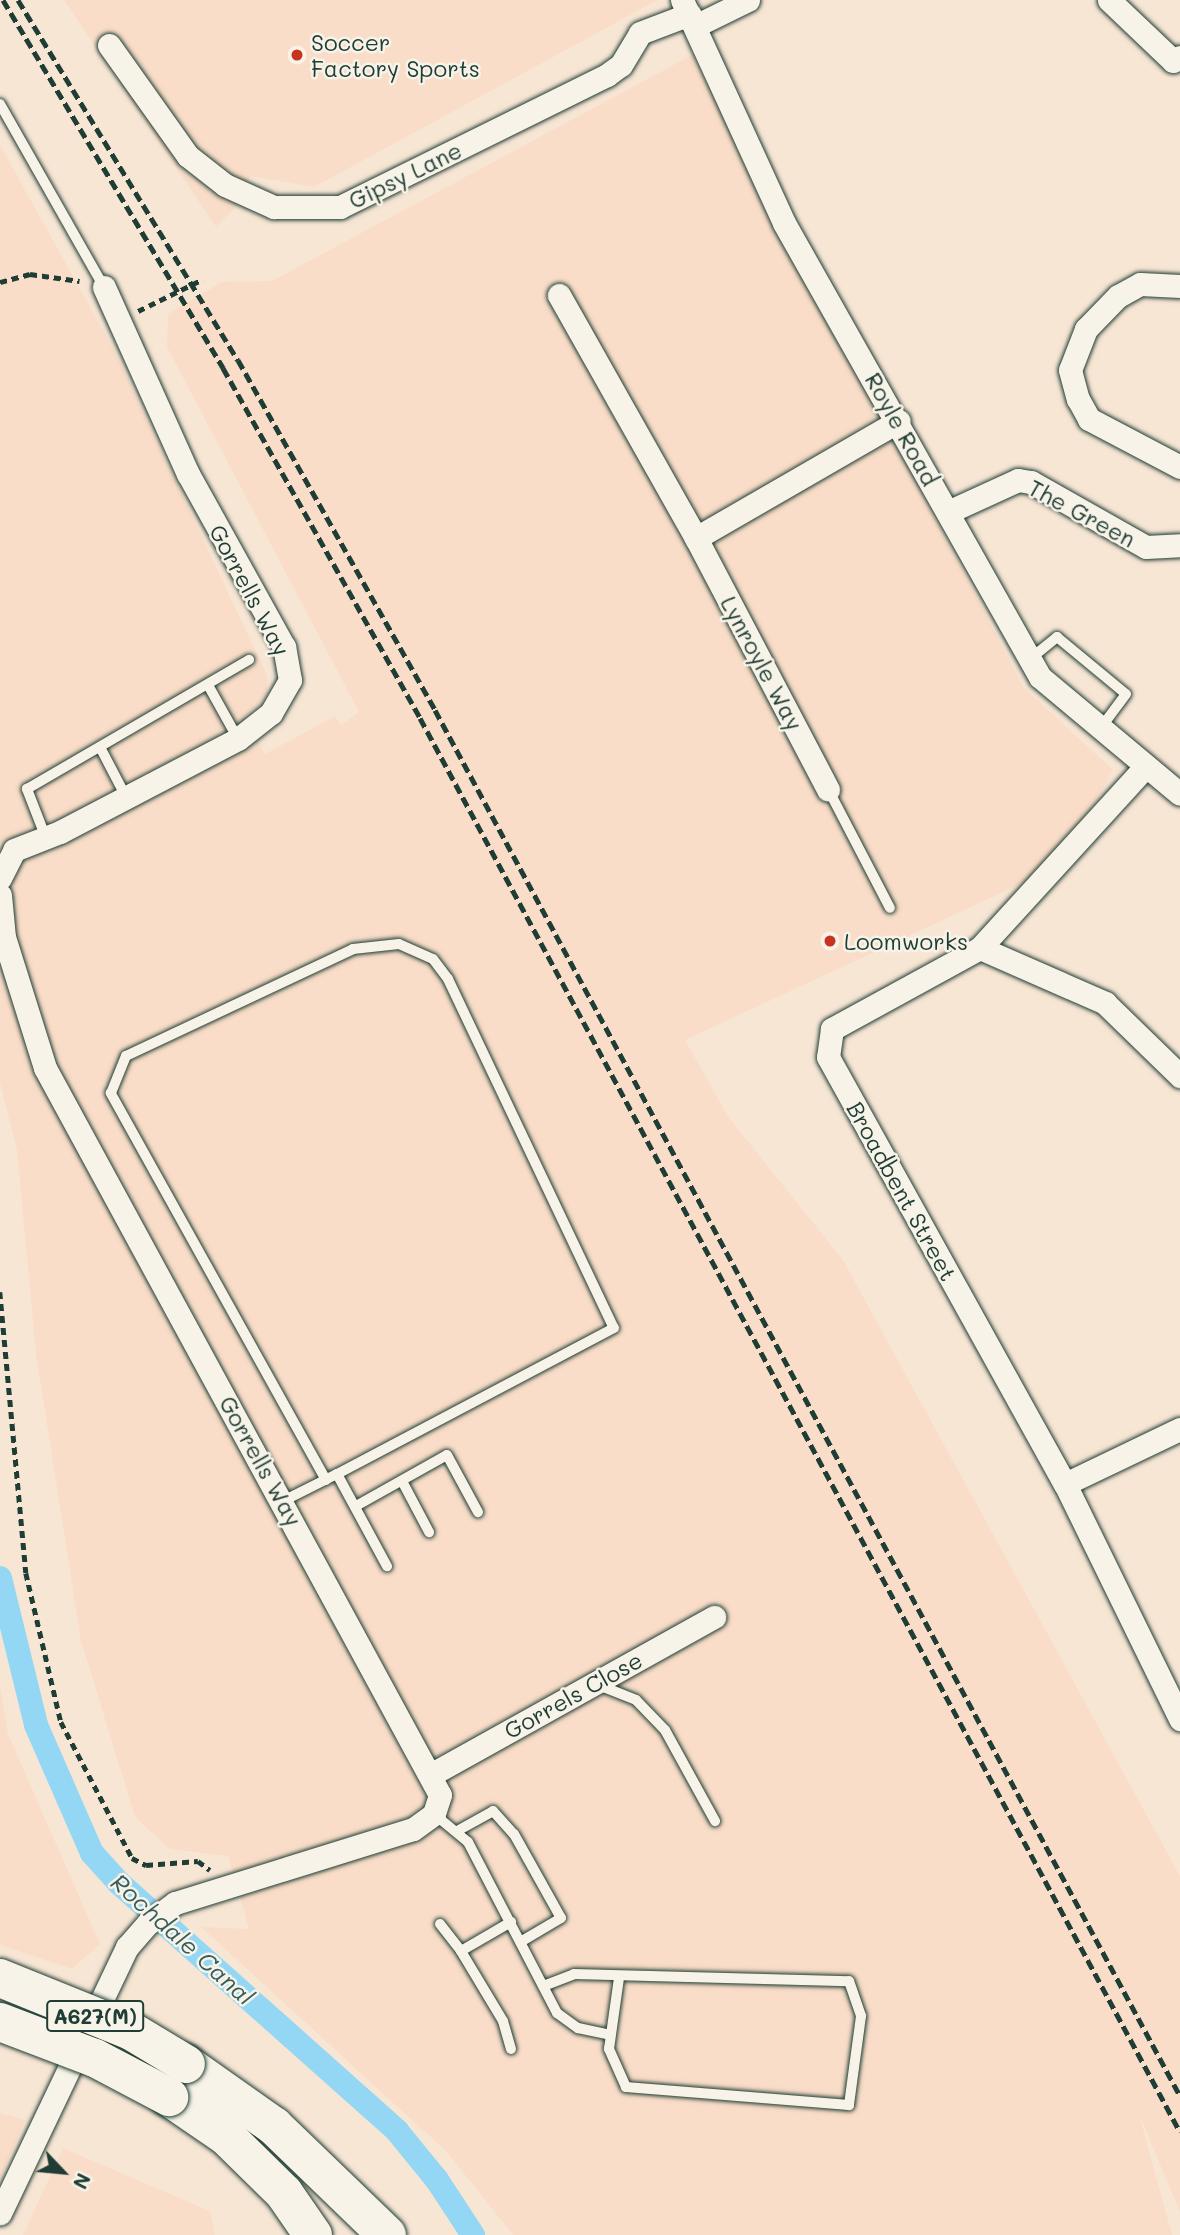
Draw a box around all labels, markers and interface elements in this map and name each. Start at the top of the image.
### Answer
place label: Soccer Factory Sports [311,28,480,82]
marker: Soccer Factory Sports [289,47,305,63]
street label: Gipsy Lane [344,136,466,214]
street label: Royle Road [860,368,944,490]
street label: The Green [1024,473,1140,553]
street label: Gorrells Way [204,520,296,660]
street label: Lynroyle Way [715,591,809,735]
place label: Loomworks [844,927,968,955]
marker: Loomworks [822,933,838,949]
street label: Broadbent Street [841,1097,963,1285]
street label: Gorrells Way [214,1391,308,1531]
street label: Gorrels Close [499,1646,647,1744]
water label: Rochdale Canal [106,1867,260,2011]
road number: A627(M) [46,1998,144,2034]
north arrow [28,2137,98,2207]
text: N [68,2169,97,2193]

